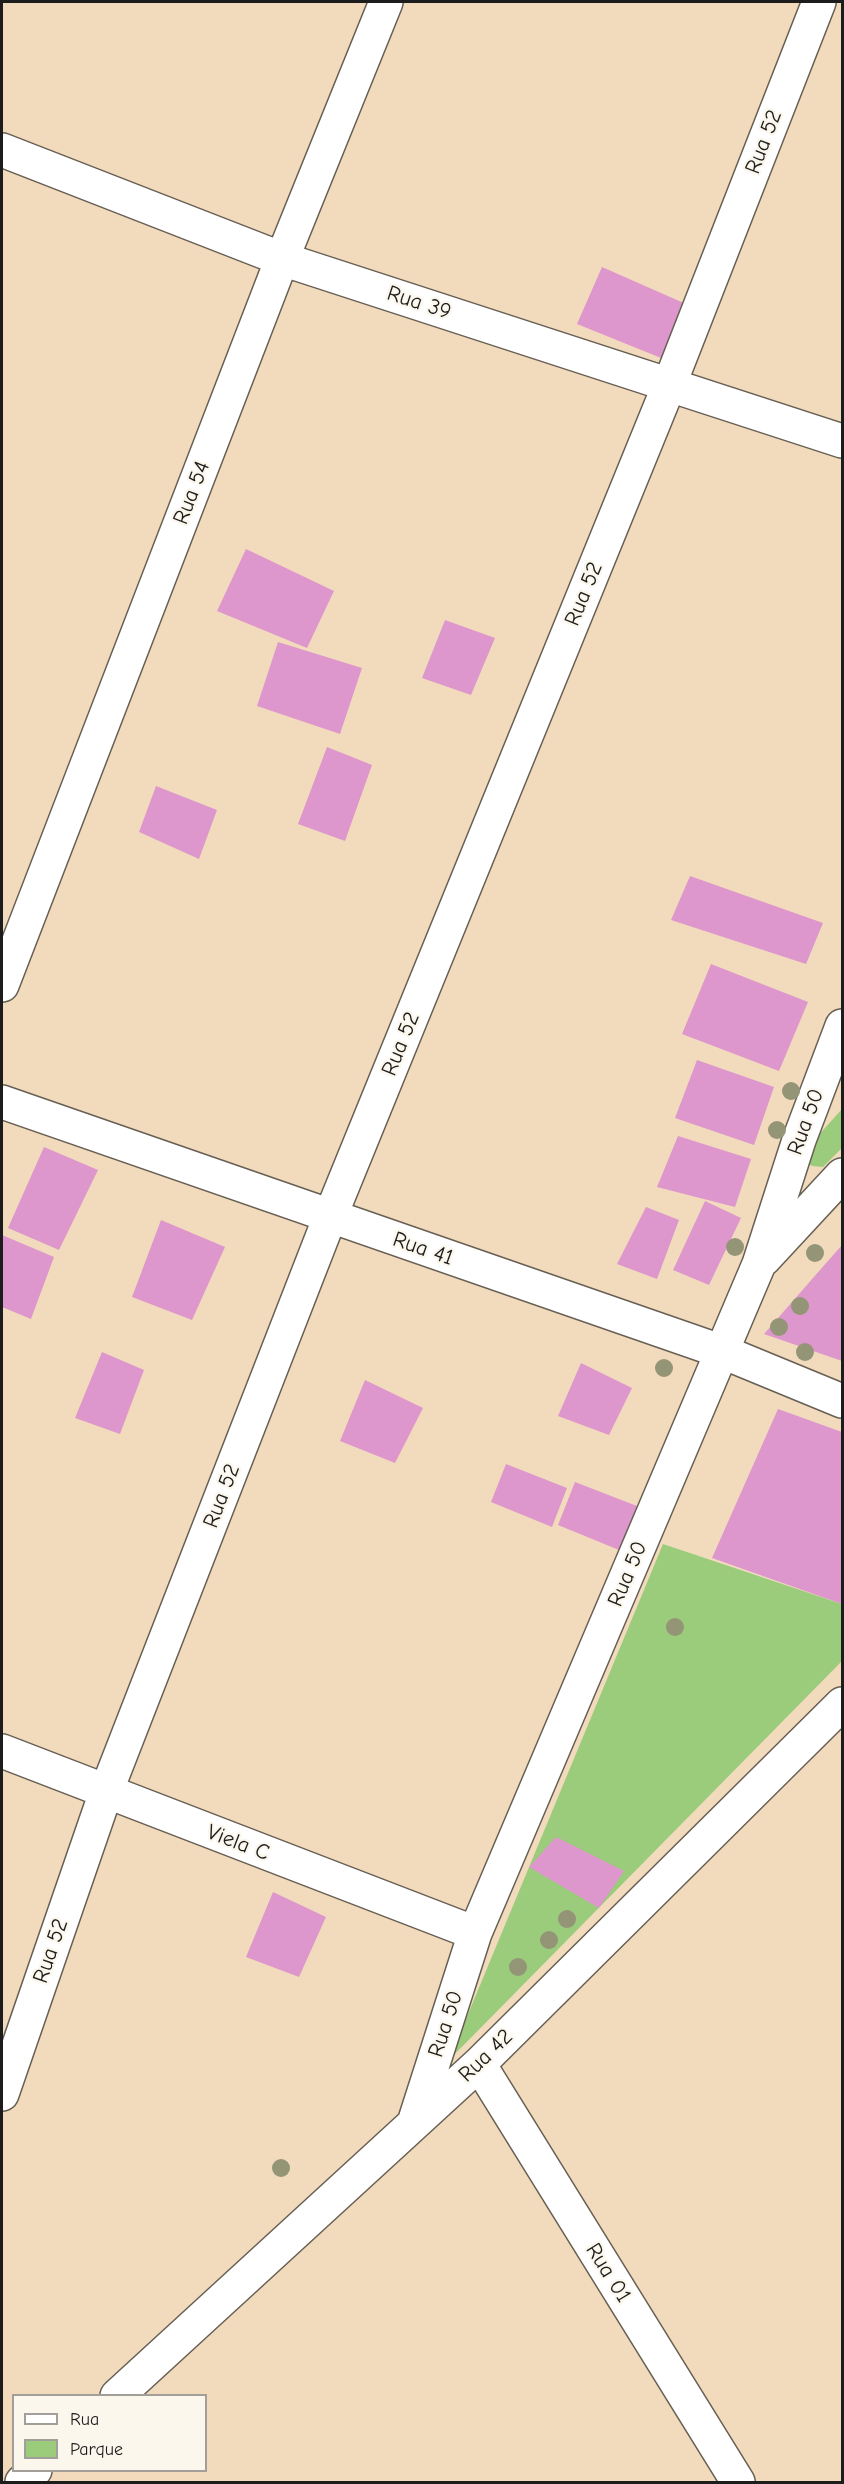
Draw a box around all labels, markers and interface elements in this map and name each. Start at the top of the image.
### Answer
street label: Rua 52 [740,106,788,178]
street label: Rua 39 [384,280,454,326]
street label: Rua 54 [168,458,216,528]
street label: Rua 52 [559,558,609,630]
street label: Rua 52 [376,1008,426,1080]
street label: Rua 50 [782,1085,830,1159]
street label: Rua 41 [389,1226,457,1272]
street label: Rua 52 [198,1460,246,1532]
street label: Rua 50 [602,1537,654,1611]
street label: Viela C [203,1819,273,1867]
street label: Rua 52 [28,1915,74,1987]
street label: Rua 50 [423,1987,469,2061]
street label: Rua 42 [453,2024,519,2088]
street label: Rua 01 [580,2238,636,2308]
legend [12,2394,207,2472]
text: Rua [70,2409,99,2430]
text: Parque [70,2439,123,2460]

